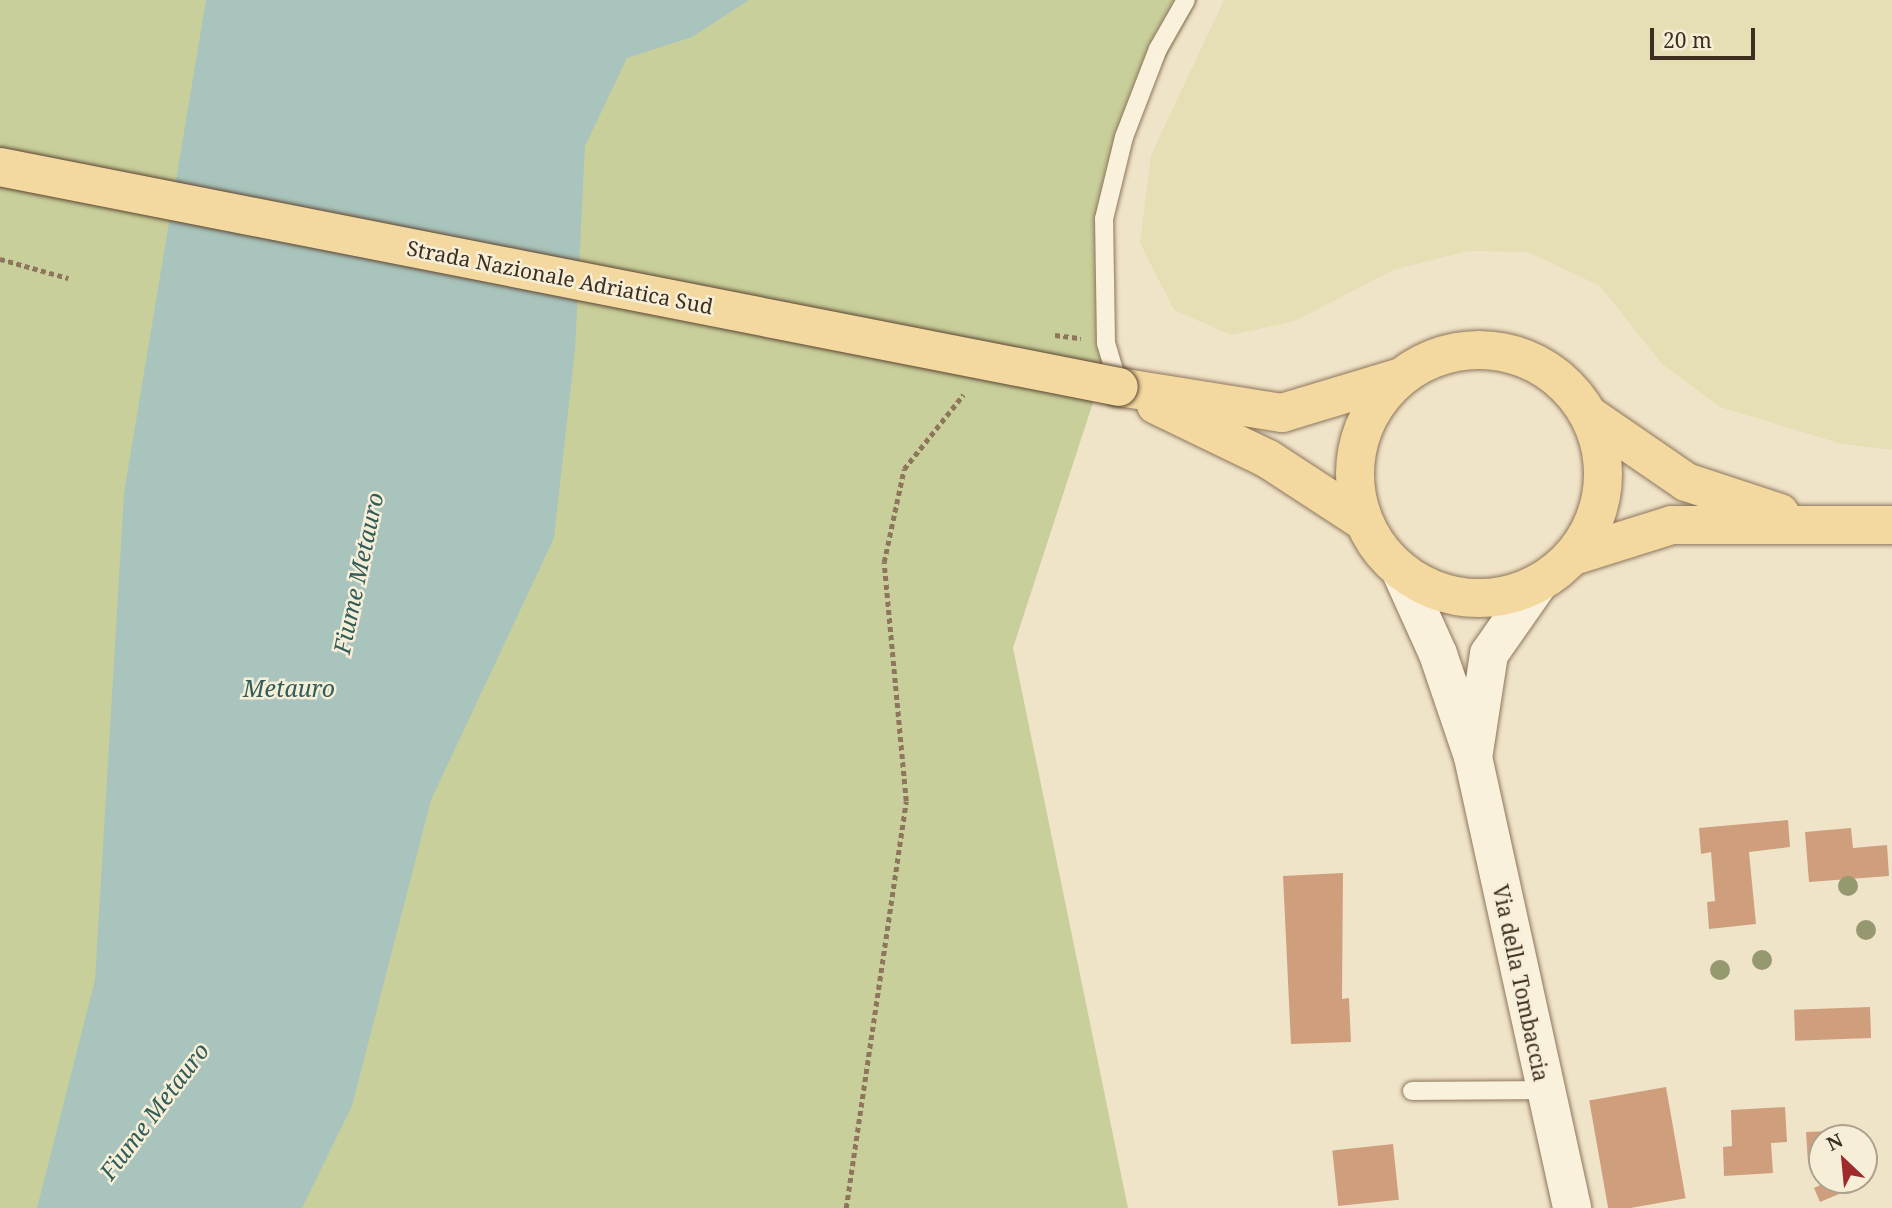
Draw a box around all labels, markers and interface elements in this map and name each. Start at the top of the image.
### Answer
scale bar [1654,14,1759,58]
text: 20 m [1663,26,1712,54]
street label: Strada Nazionale Adriatica Sud [405,235,715,319]
water label: Fiume Metauro [327,490,389,656]
water label: Metauro [243,674,335,702]
street label: Via della Tombaccia [1488,882,1554,1084]
water label: Fiume Metauro [94,1037,214,1185]
north arrow [1808,1124,1878,1194]
text: N [1822,1127,1847,1157]

